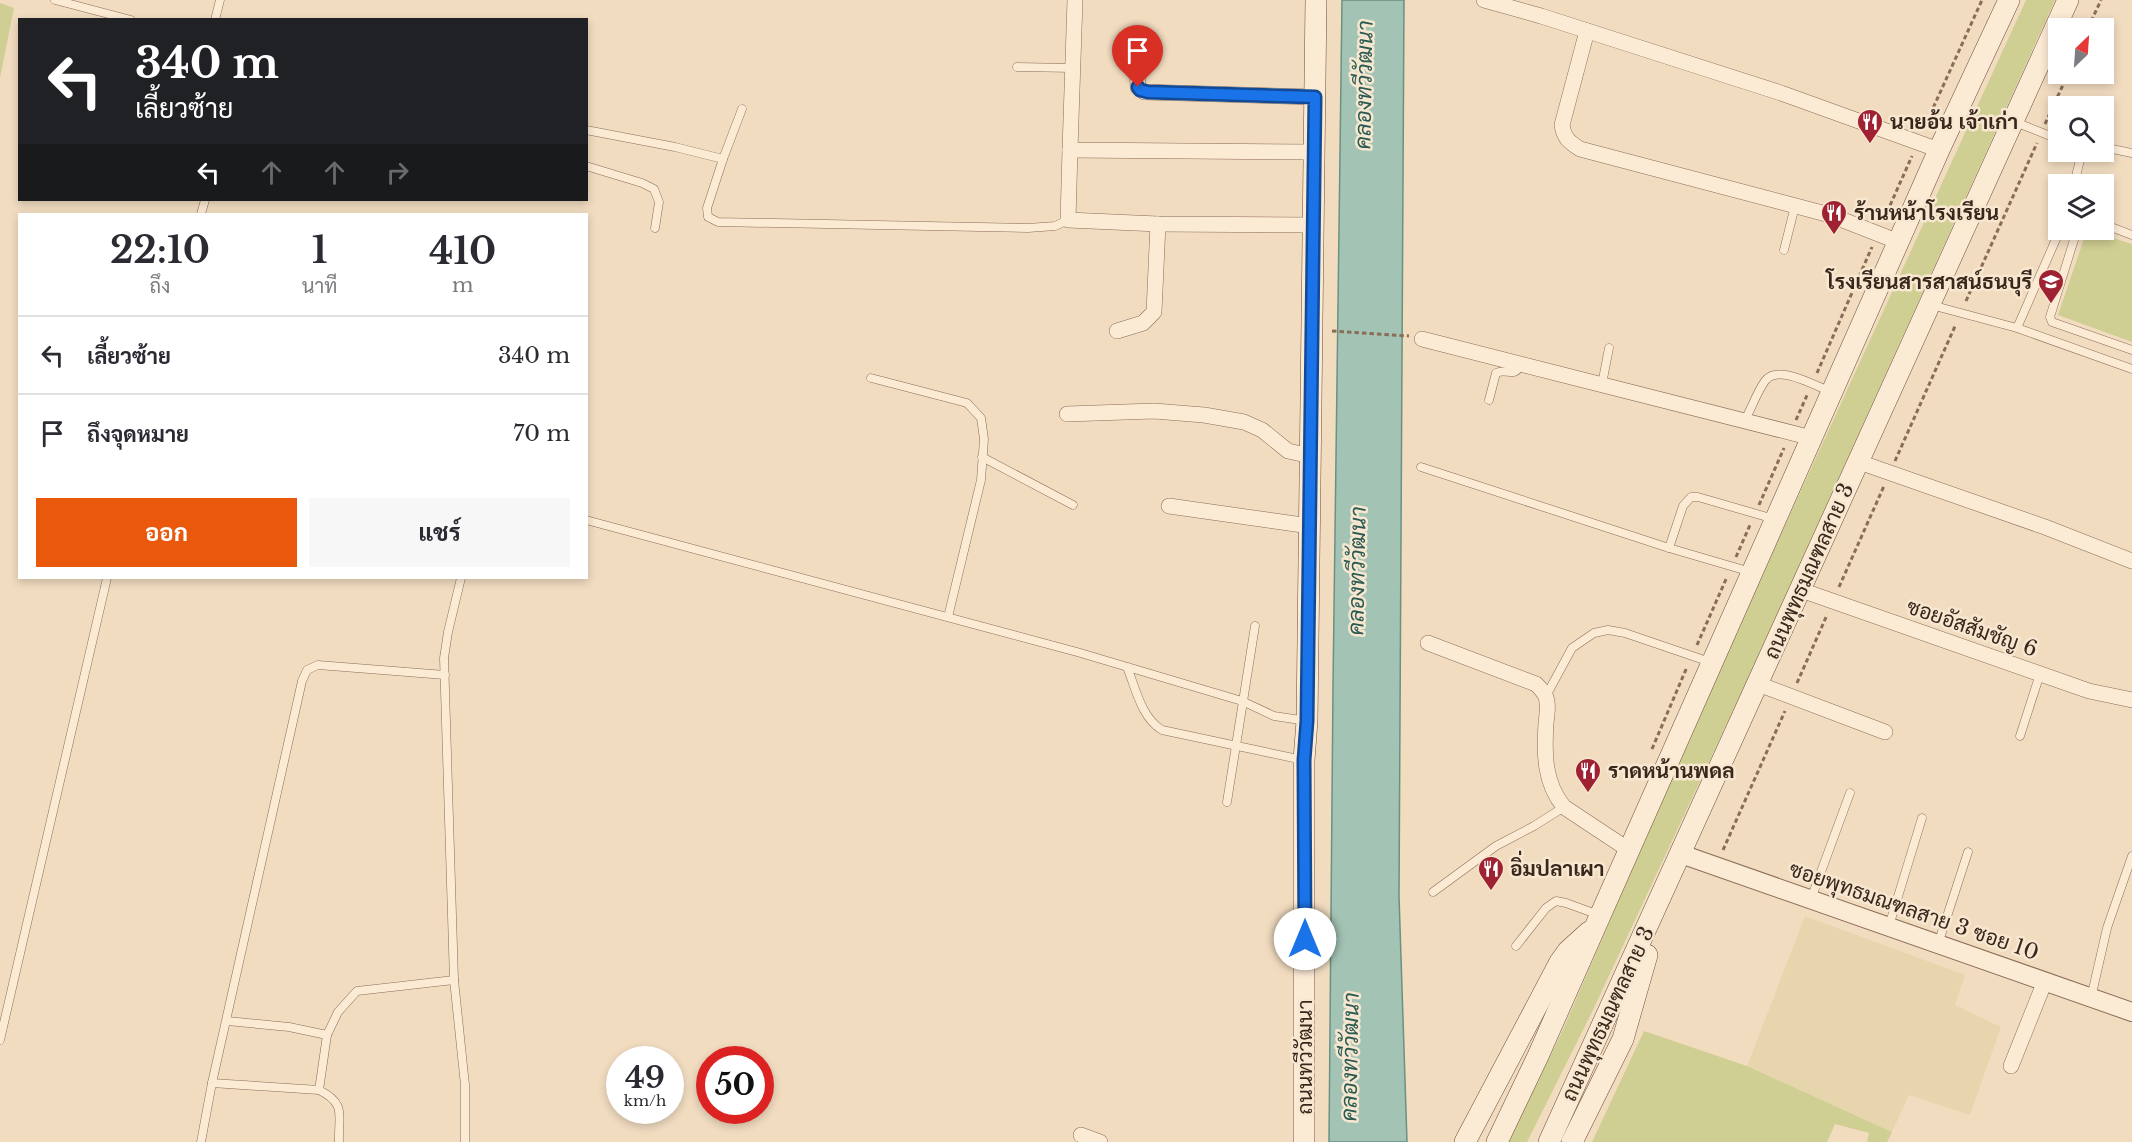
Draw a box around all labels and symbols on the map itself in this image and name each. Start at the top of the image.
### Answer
north arrow [2048,18,2114,84]
water label: คลองทวีวัฒนา [1349,20,1379,150]
pin [1112,25,1163,87]
restaurant icon: นายอ้น เจ้าเก่า [1855,107,1885,145]
place label: นายอ้น เจ้าเก่า [1890,109,2018,135]
restaurant icon: ร้านหน้าโรงเรียน [1819,198,1849,236]
place label: ร้านหน้าโรงเรียน [1854,199,1999,226]
school or university icon: โรงเรียนสารสาสน์ธนบุรี [2036,267,2066,305]
place label: โรงเรียนสารสาสน์ธนบุรี [1824,268,2032,297]
street label: ถนนพุทธมณฑลสาย 3 [1758,479,1860,663]
water label: คลองทวีวัฒนา [1342,506,1372,636]
street label: ซอยอัสสัมชัญ 6 [1903,593,2041,663]
restaurant icon: ราดหน้านพดล [1573,756,1603,794]
place label: ราดหน้านพดล [1608,758,1735,784]
place label: อิ่มปลาเผา [1510,850,1604,882]
restaurant icon: อิ่มปลาเผา [1476,854,1506,892]
street label: ซอยพุทธมณฑลสาย 3 ซอย 10 [1786,856,2042,967]
position arrow [1273,907,1337,971]
street label: ถนนพุทธมณฑลสาย 3 [1556,922,1661,1106]
water label: คลองทวีวัฒนา [1335,992,1365,1122]
street label: ถนนทวีวัฒนา [1292,999,1318,1115]
speed limit sign: 50 [696,1046,774,1124]

